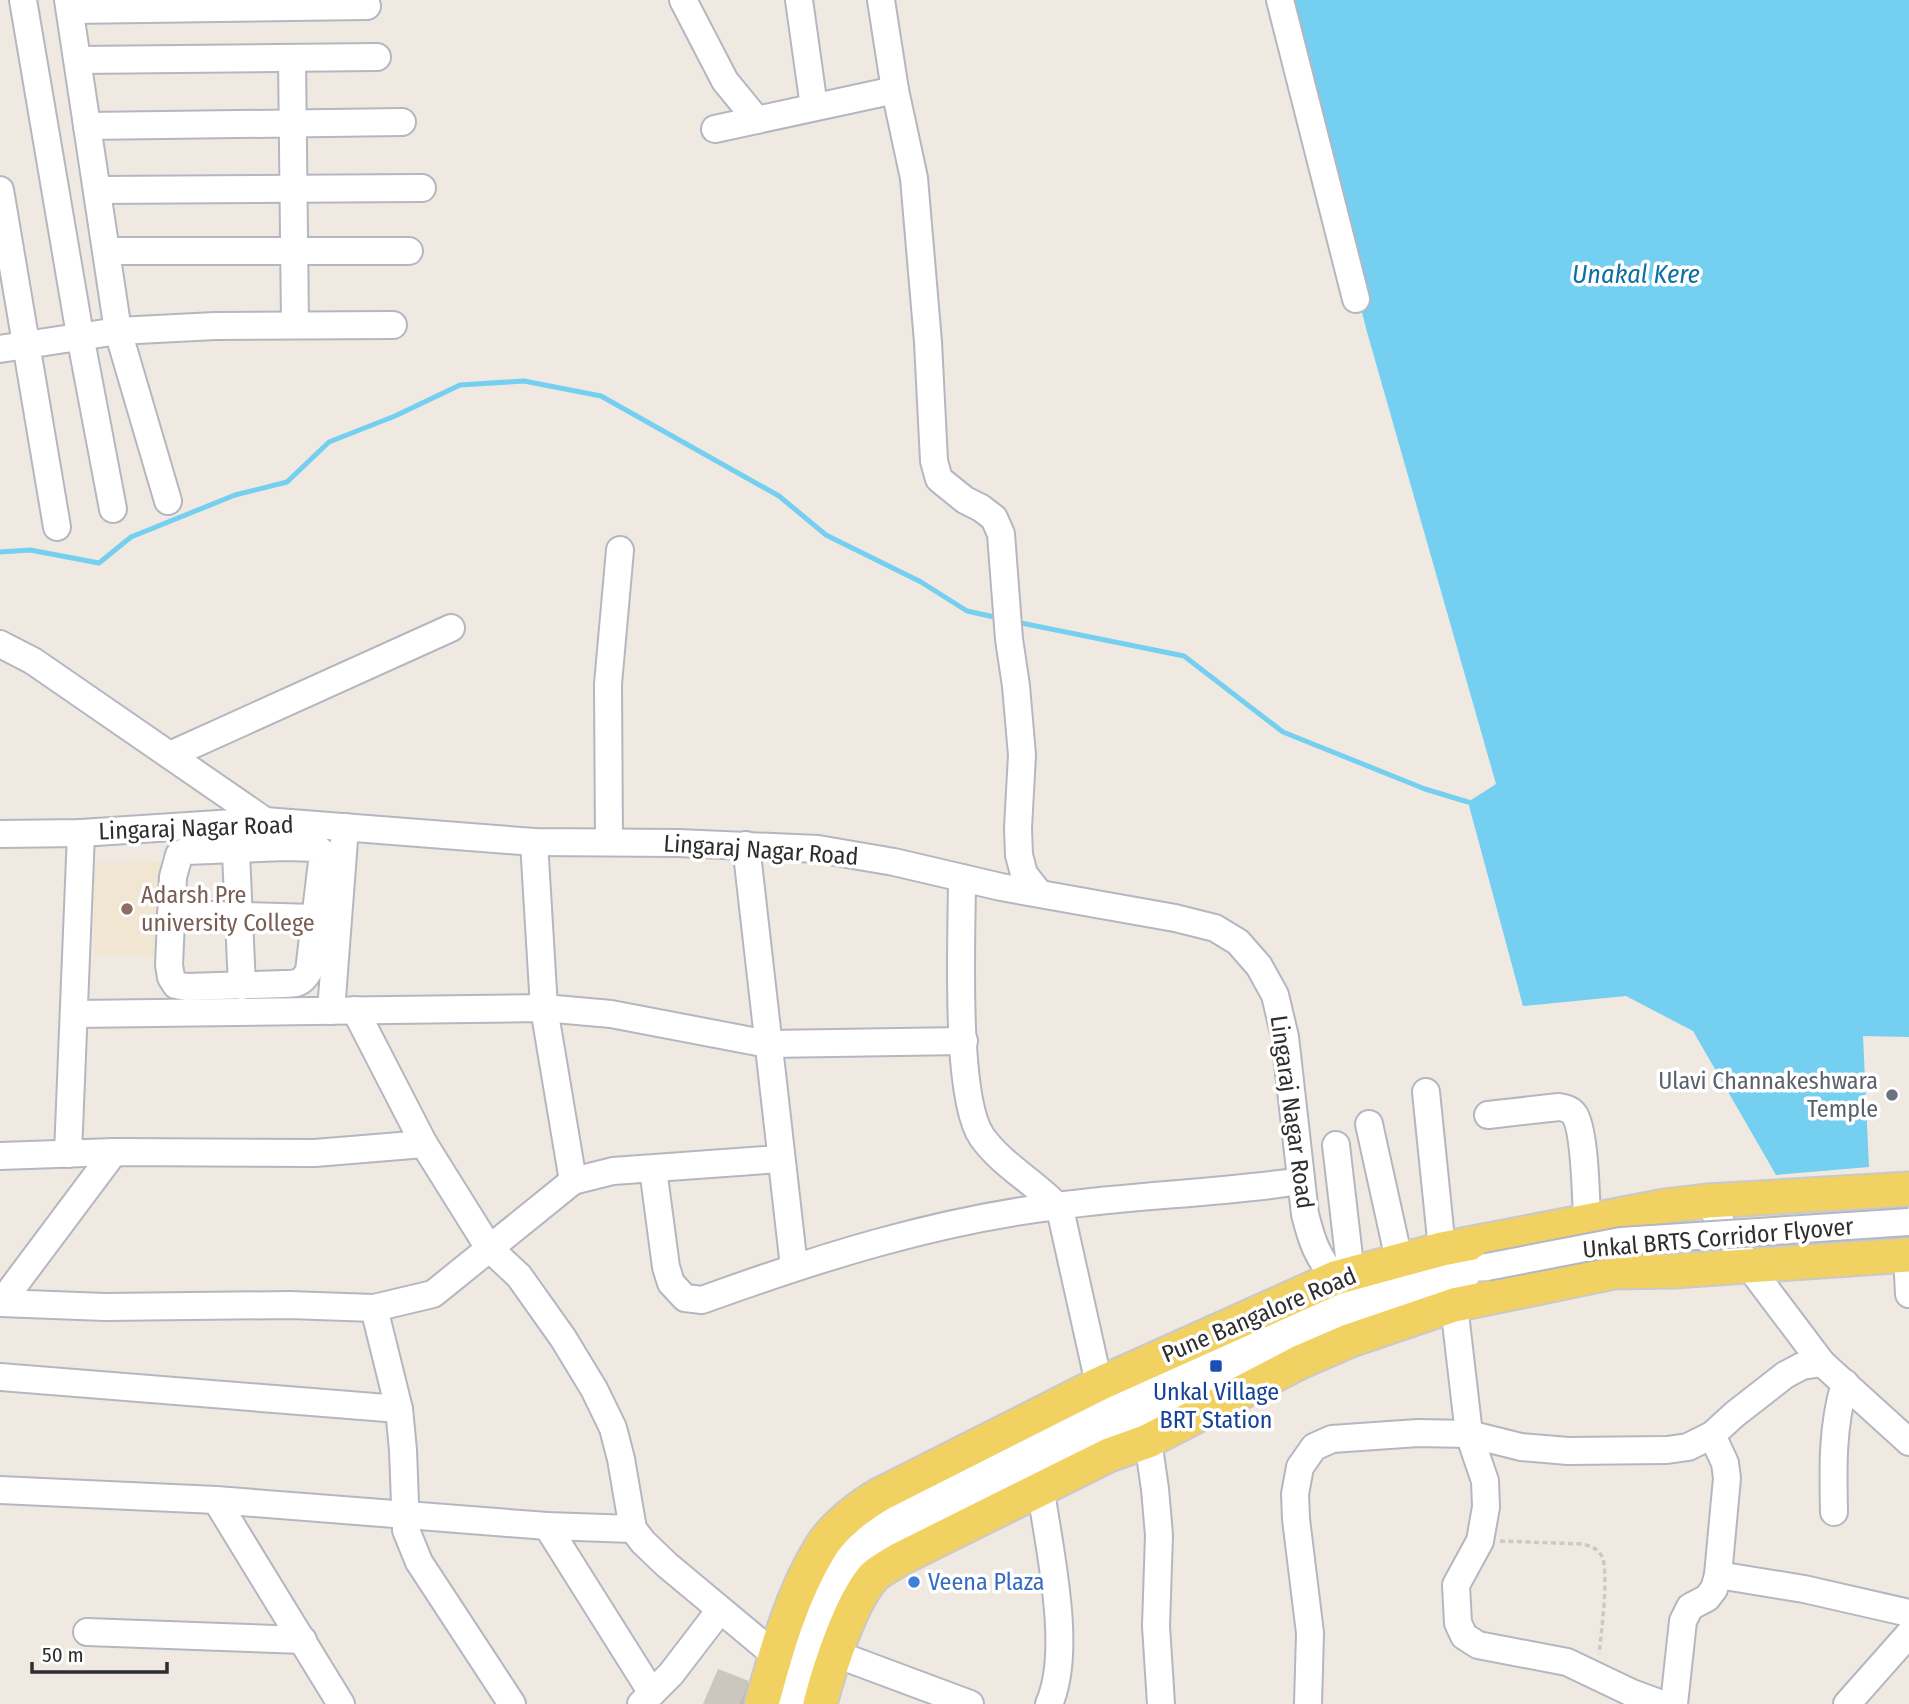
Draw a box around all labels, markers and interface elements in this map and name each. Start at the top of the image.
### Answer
water label: Unakal Kere [1572,259,1700,290]
street label: Lingaraj Nagar Road [98,811,294,845]
street label: Lingaraj Nagar Road [663,829,859,871]
place label: Adarsh Pre university College [141,881,315,937]
marker: Adarsh Pre university College [119,901,135,917]
street label: Lingaraj Nagar Road [1265,1013,1319,1211]
place label: Ulavi Channakeshwara Temple [1658,1067,1878,1123]
marker: Ulavi Channakeshwara Temple [1884,1087,1900,1103]
street label: Unkal BRTS Corridor Flyover [1581,1212,1855,1264]
street label: Pune Bangalore Road [1158,1261,1360,1369]
marker: Unkal Village BRT Station [1208,1358,1224,1374]
place label: Unkal Village BRT Station [1153,1378,1279,1434]
place label: Veena Plaza [928,1568,1045,1596]
marker: Veena Plaza [906,1574,922,1590]
scale bar [32,1630,166,1674]
text: 50 m [42,1642,84,1668]

